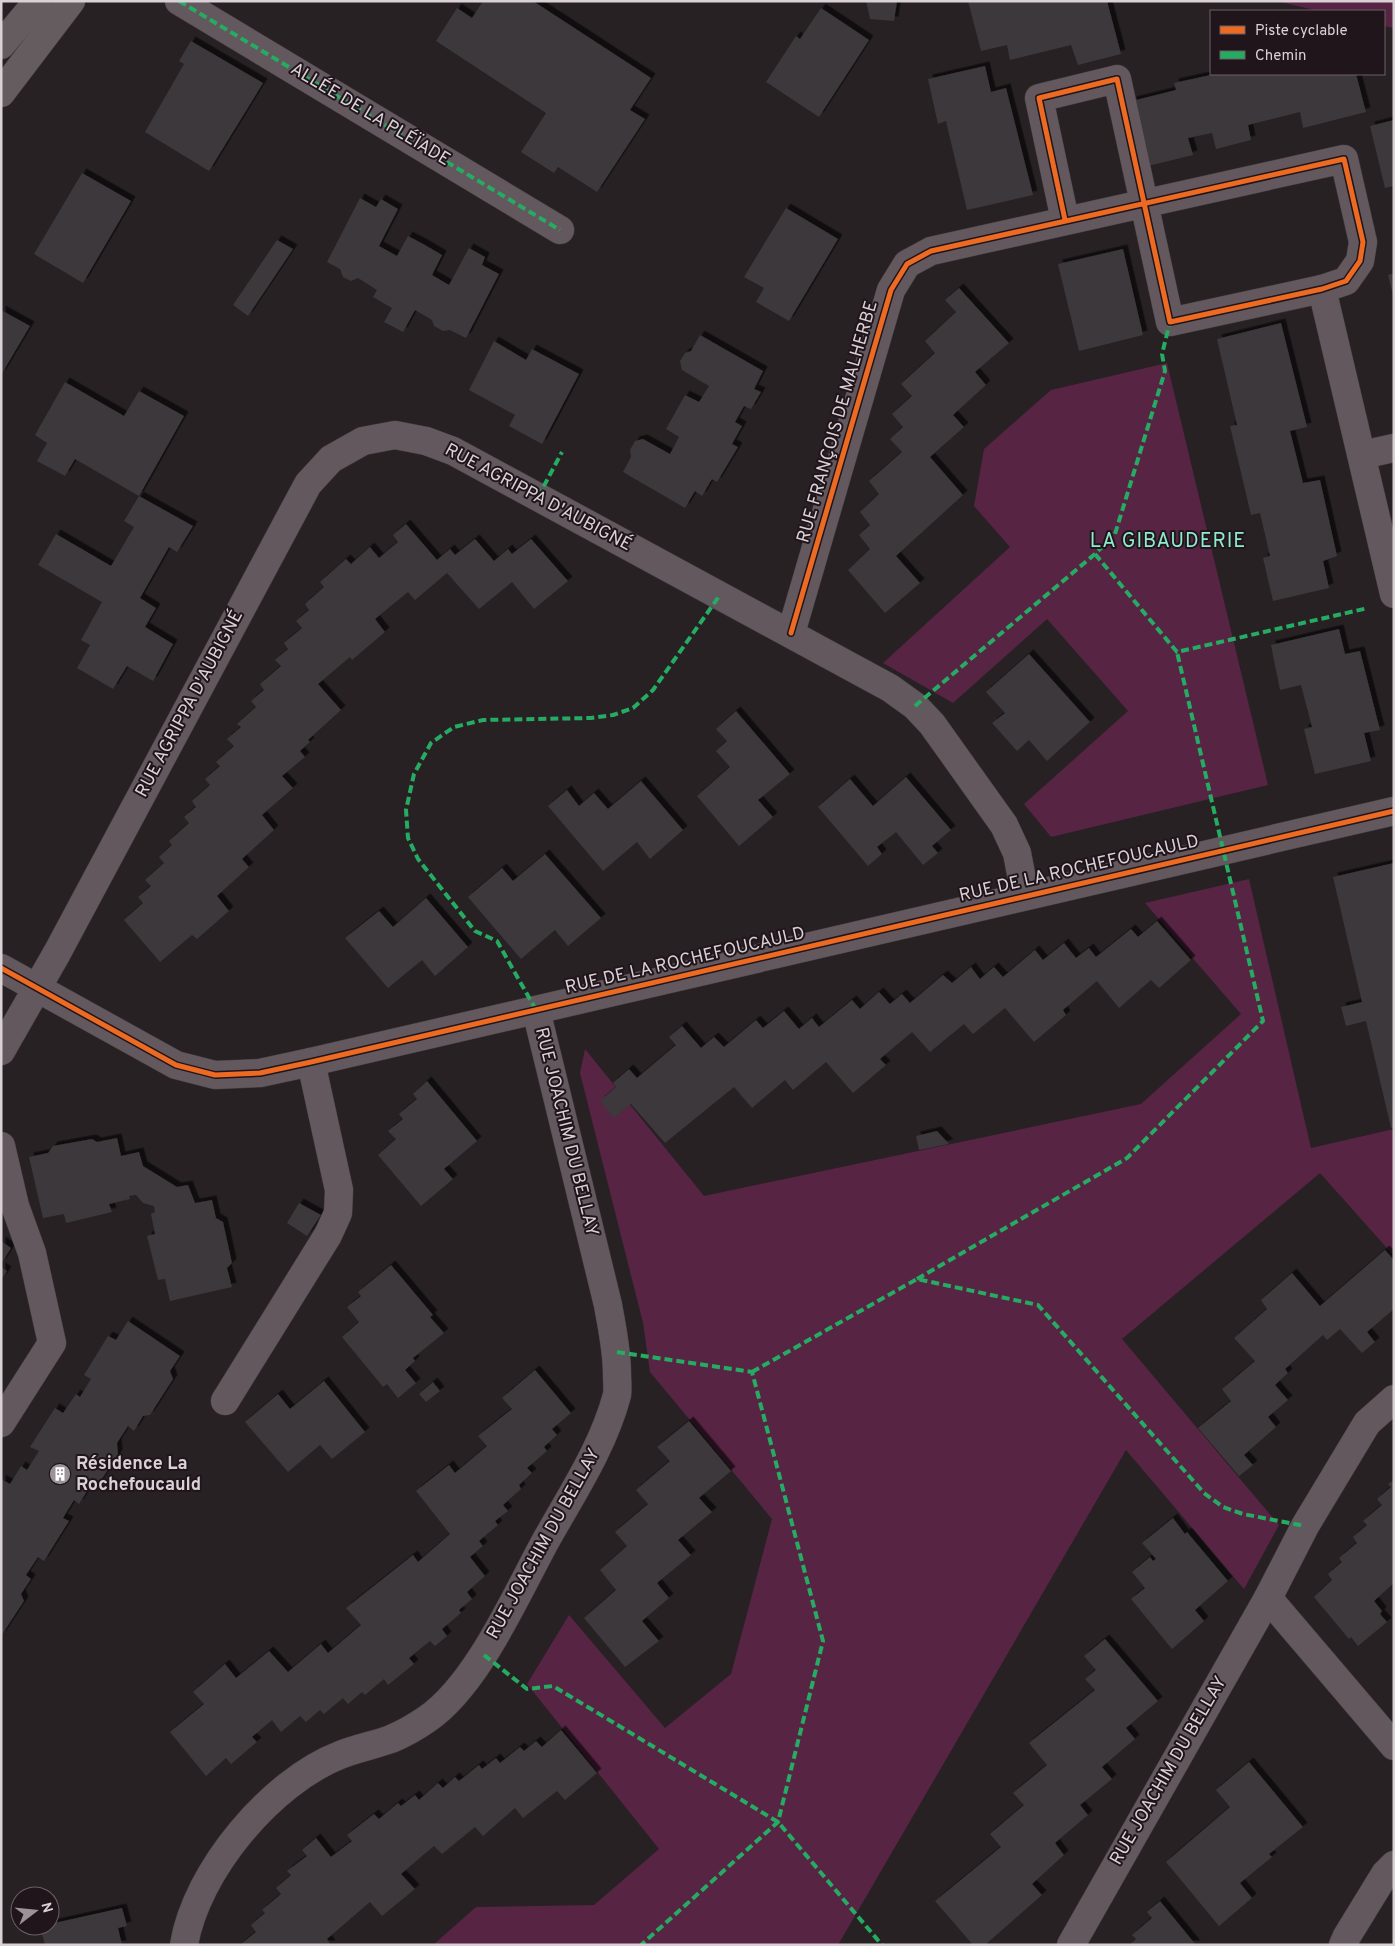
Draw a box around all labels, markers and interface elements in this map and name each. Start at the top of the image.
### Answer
legend [1210,10,1385,75]
text: Piste cyclable [1255,22,1348,41]
text: Chemin [1255,47,1307,66]
street label: ALLÉE DE LA PLÉÏADE [286,56,455,172]
street label: RUE FRANÇOIS DE MALHERBE [792,298,884,546]
street label: RUE AGRIPPA D'AUBIGNÉ [441,437,636,557]
district label: LA GIBAUDERIE [1090,529,1246,555]
street label: RUE AGRIPPA D'AUBIGNÉ [129,606,249,801]
street label: RUE DE LA ROCHEFOUCAULD [957,830,1201,908]
street label: RUE DE LA ROCHEFOUCAULD [563,922,807,1000]
street label: RUE JOACHIM DU BELLAY [529,1025,603,1239]
street label: RUE JOACHIM DU BELLAY [482,1445,606,1643]
place label: Résidence La Rochefoucauld [76,1453,201,1497]
building icon: Résidence La Rochefoucauld [48,1462,72,1486]
street label: RUE JOACHIM DU BELLAY [1105,1672,1233,1870]
north arrow [10,1886,60,1936]
text: N [36,1901,56,1915]

